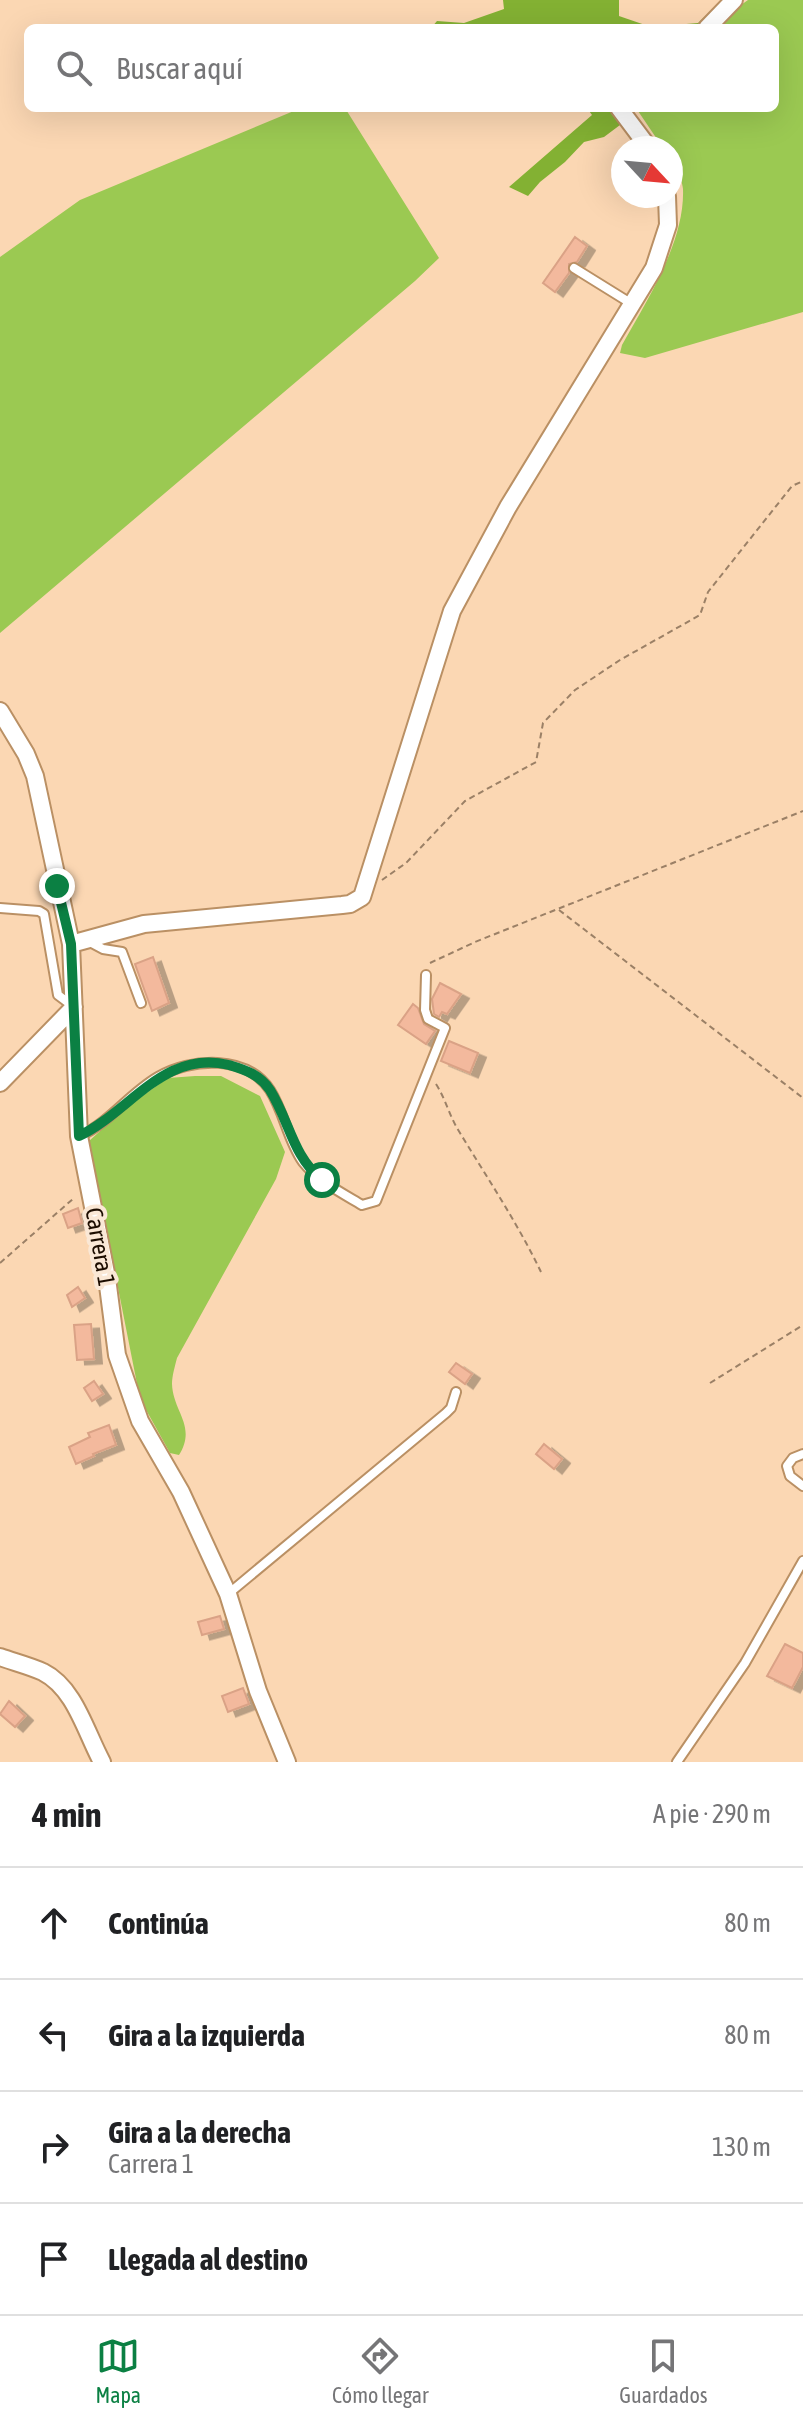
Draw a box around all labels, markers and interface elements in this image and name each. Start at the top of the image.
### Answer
search box [24,24,779,112]
icon: search [52,46,96,90]
text: Buscar aquí [116,51,243,85]
north arrow [611,136,683,208]
route end [39,868,75,904]
route start [304,1162,340,1198]
street label: Carrera 1 [80,1205,121,1288]
text: 4 min [32,1795,101,1834]
text: A pie · 290 m [653,1799,771,1829]
icon: ahead [32,1901,76,1945]
text: Continúa [108,1906,209,1940]
text: 80 m [724,1908,771,1938]
icon: left [32,2013,76,2057]
text: Gira a la izquierda [108,2018,305,2052]
text: 80 m [724,2020,771,2050]
text: Gira a la derecha [108,2115,291,2149]
icon: right [32,2125,76,2169]
text: 130 m [712,2132,771,2162]
text: Carrera 1 [108,2149,194,2179]
icon: arrive [32,2237,76,2281]
text: Llegada al destino [108,2242,308,2276]
tab: Mapa [95,2334,141,2408]
tab: Cómo llegar [332,2334,429,2408]
tab: Guardados [619,2334,708,2408]

